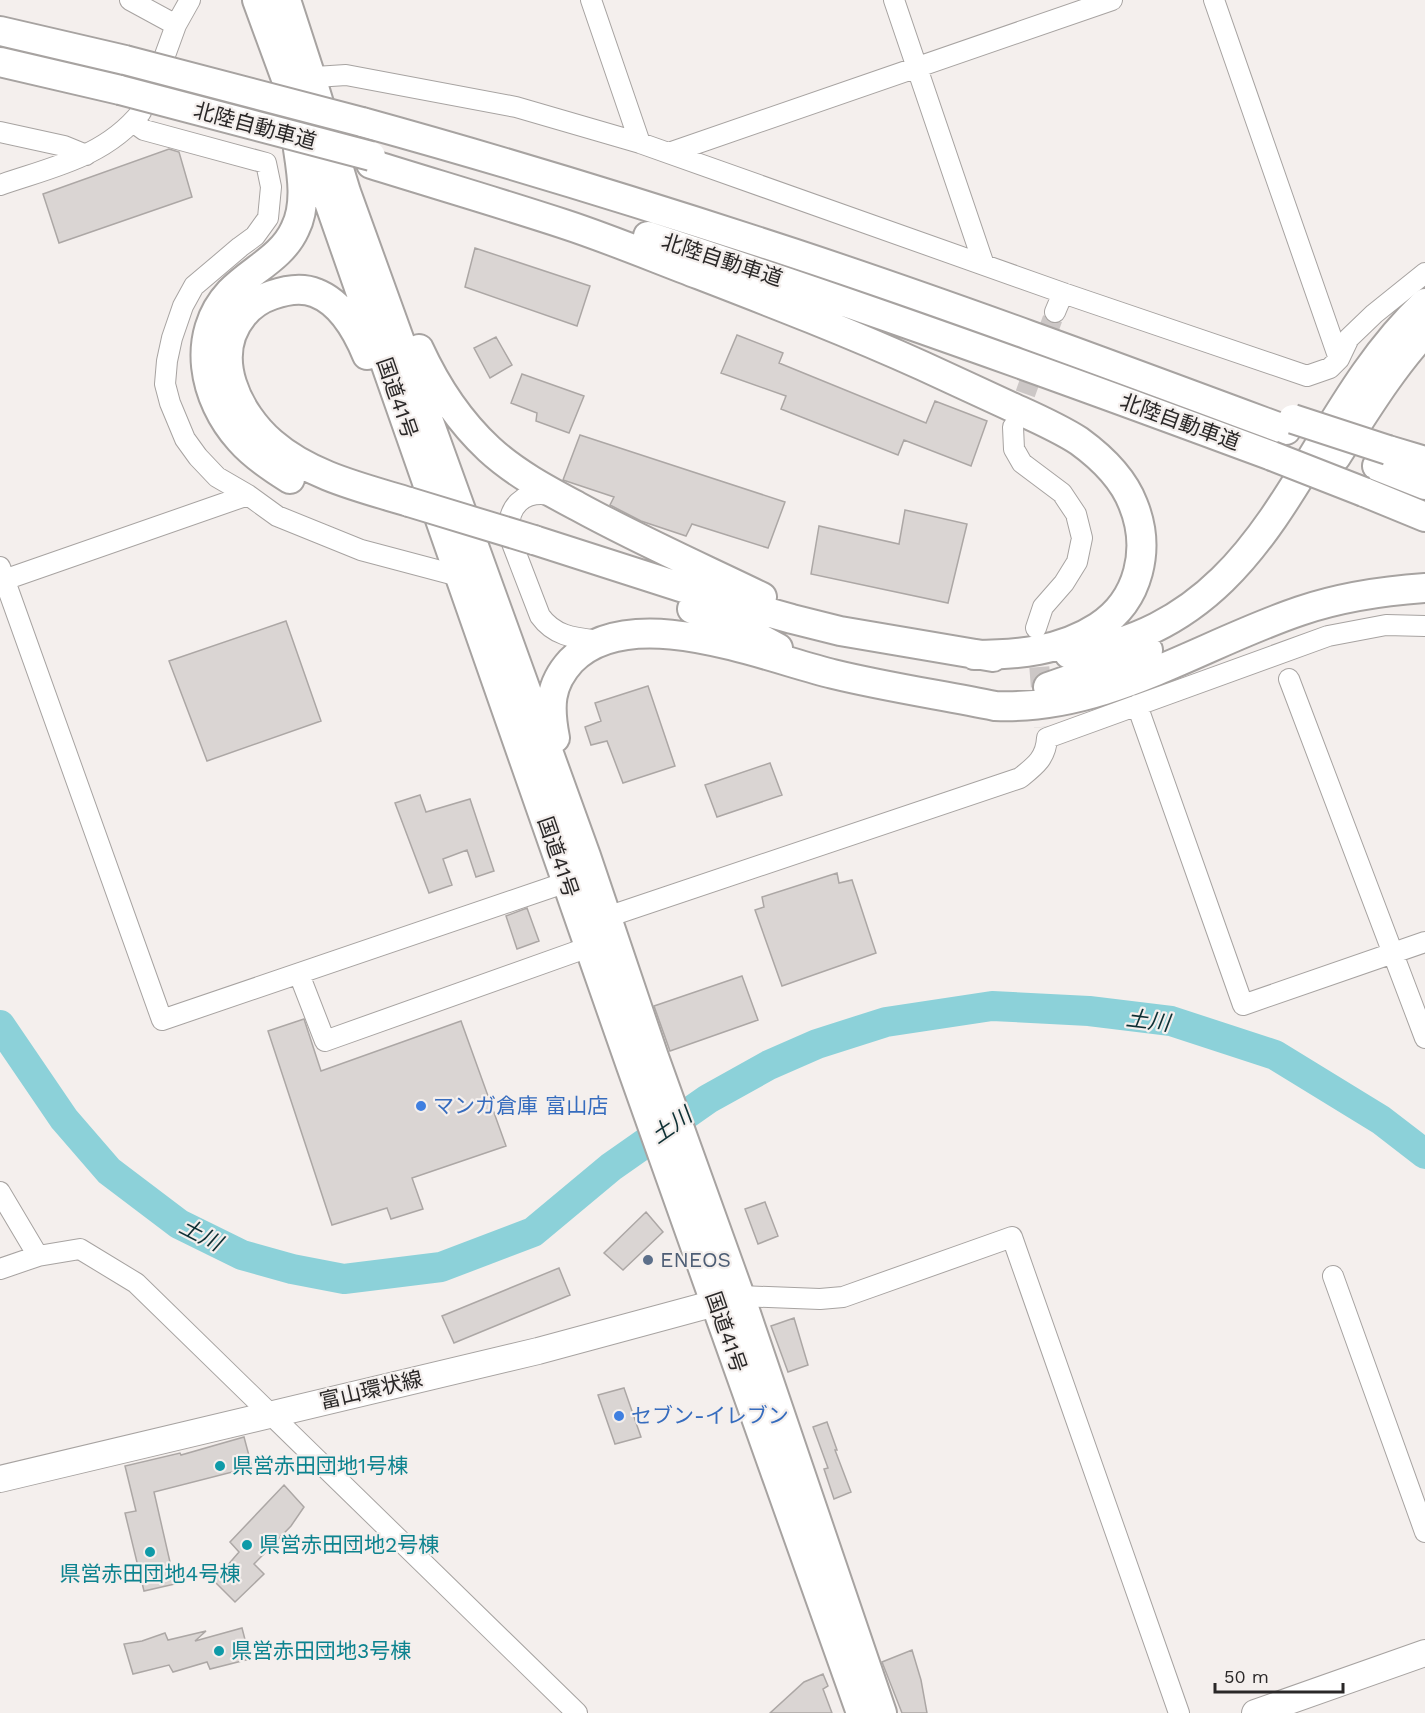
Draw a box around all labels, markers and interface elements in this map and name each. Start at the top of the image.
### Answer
street label: 北陸自動車道 [191,97,319,154]
street label: 北陸自動車道 [658,228,786,291]
street label: 国道41号 [372,354,423,441]
street label: 北陸自動車道 [1117,388,1244,455]
street label: 国道41号 [533,813,584,900]
water label: 土川 [1125,1005,1173,1036]
place label: マンガ倉庫 富山店 [433,1093,608,1118]
marker: マンガ倉庫 富山店 [414,1099,428,1113]
water label: 土川 [646,1101,698,1148]
water label: 土川 [175,1213,228,1256]
place label: ENEOS [660,1247,731,1272]
marker: ENEOS [641,1253,655,1267]
street label: 国道41号 [701,1288,752,1375]
street label: 富山環状線 [317,1366,425,1414]
place label: セブン-イレブン [631,1403,789,1428]
marker: セブン-イレブン [612,1409,626,1423]
place label: 県営赤田団地1号棟 [232,1453,408,1478]
marker: 県営赤田団地1号棟 [213,1459,227,1473]
place label: 県営赤田団地2号棟 [259,1532,439,1557]
marker: 県営赤田団地2号棟 [240,1538,254,1552]
marker: 県営赤田団地4号棟 [143,1545,157,1559]
place label: 県営赤田団地4号棟 [60,1561,240,1586]
place label: 県営赤田団地3号棟 [231,1638,411,1663]
marker: 県営赤田団地3号棟 [212,1644,226,1658]
scale bar [1215,1656,1342,1694]
text: 50 m [1224,1666,1269,1687]

